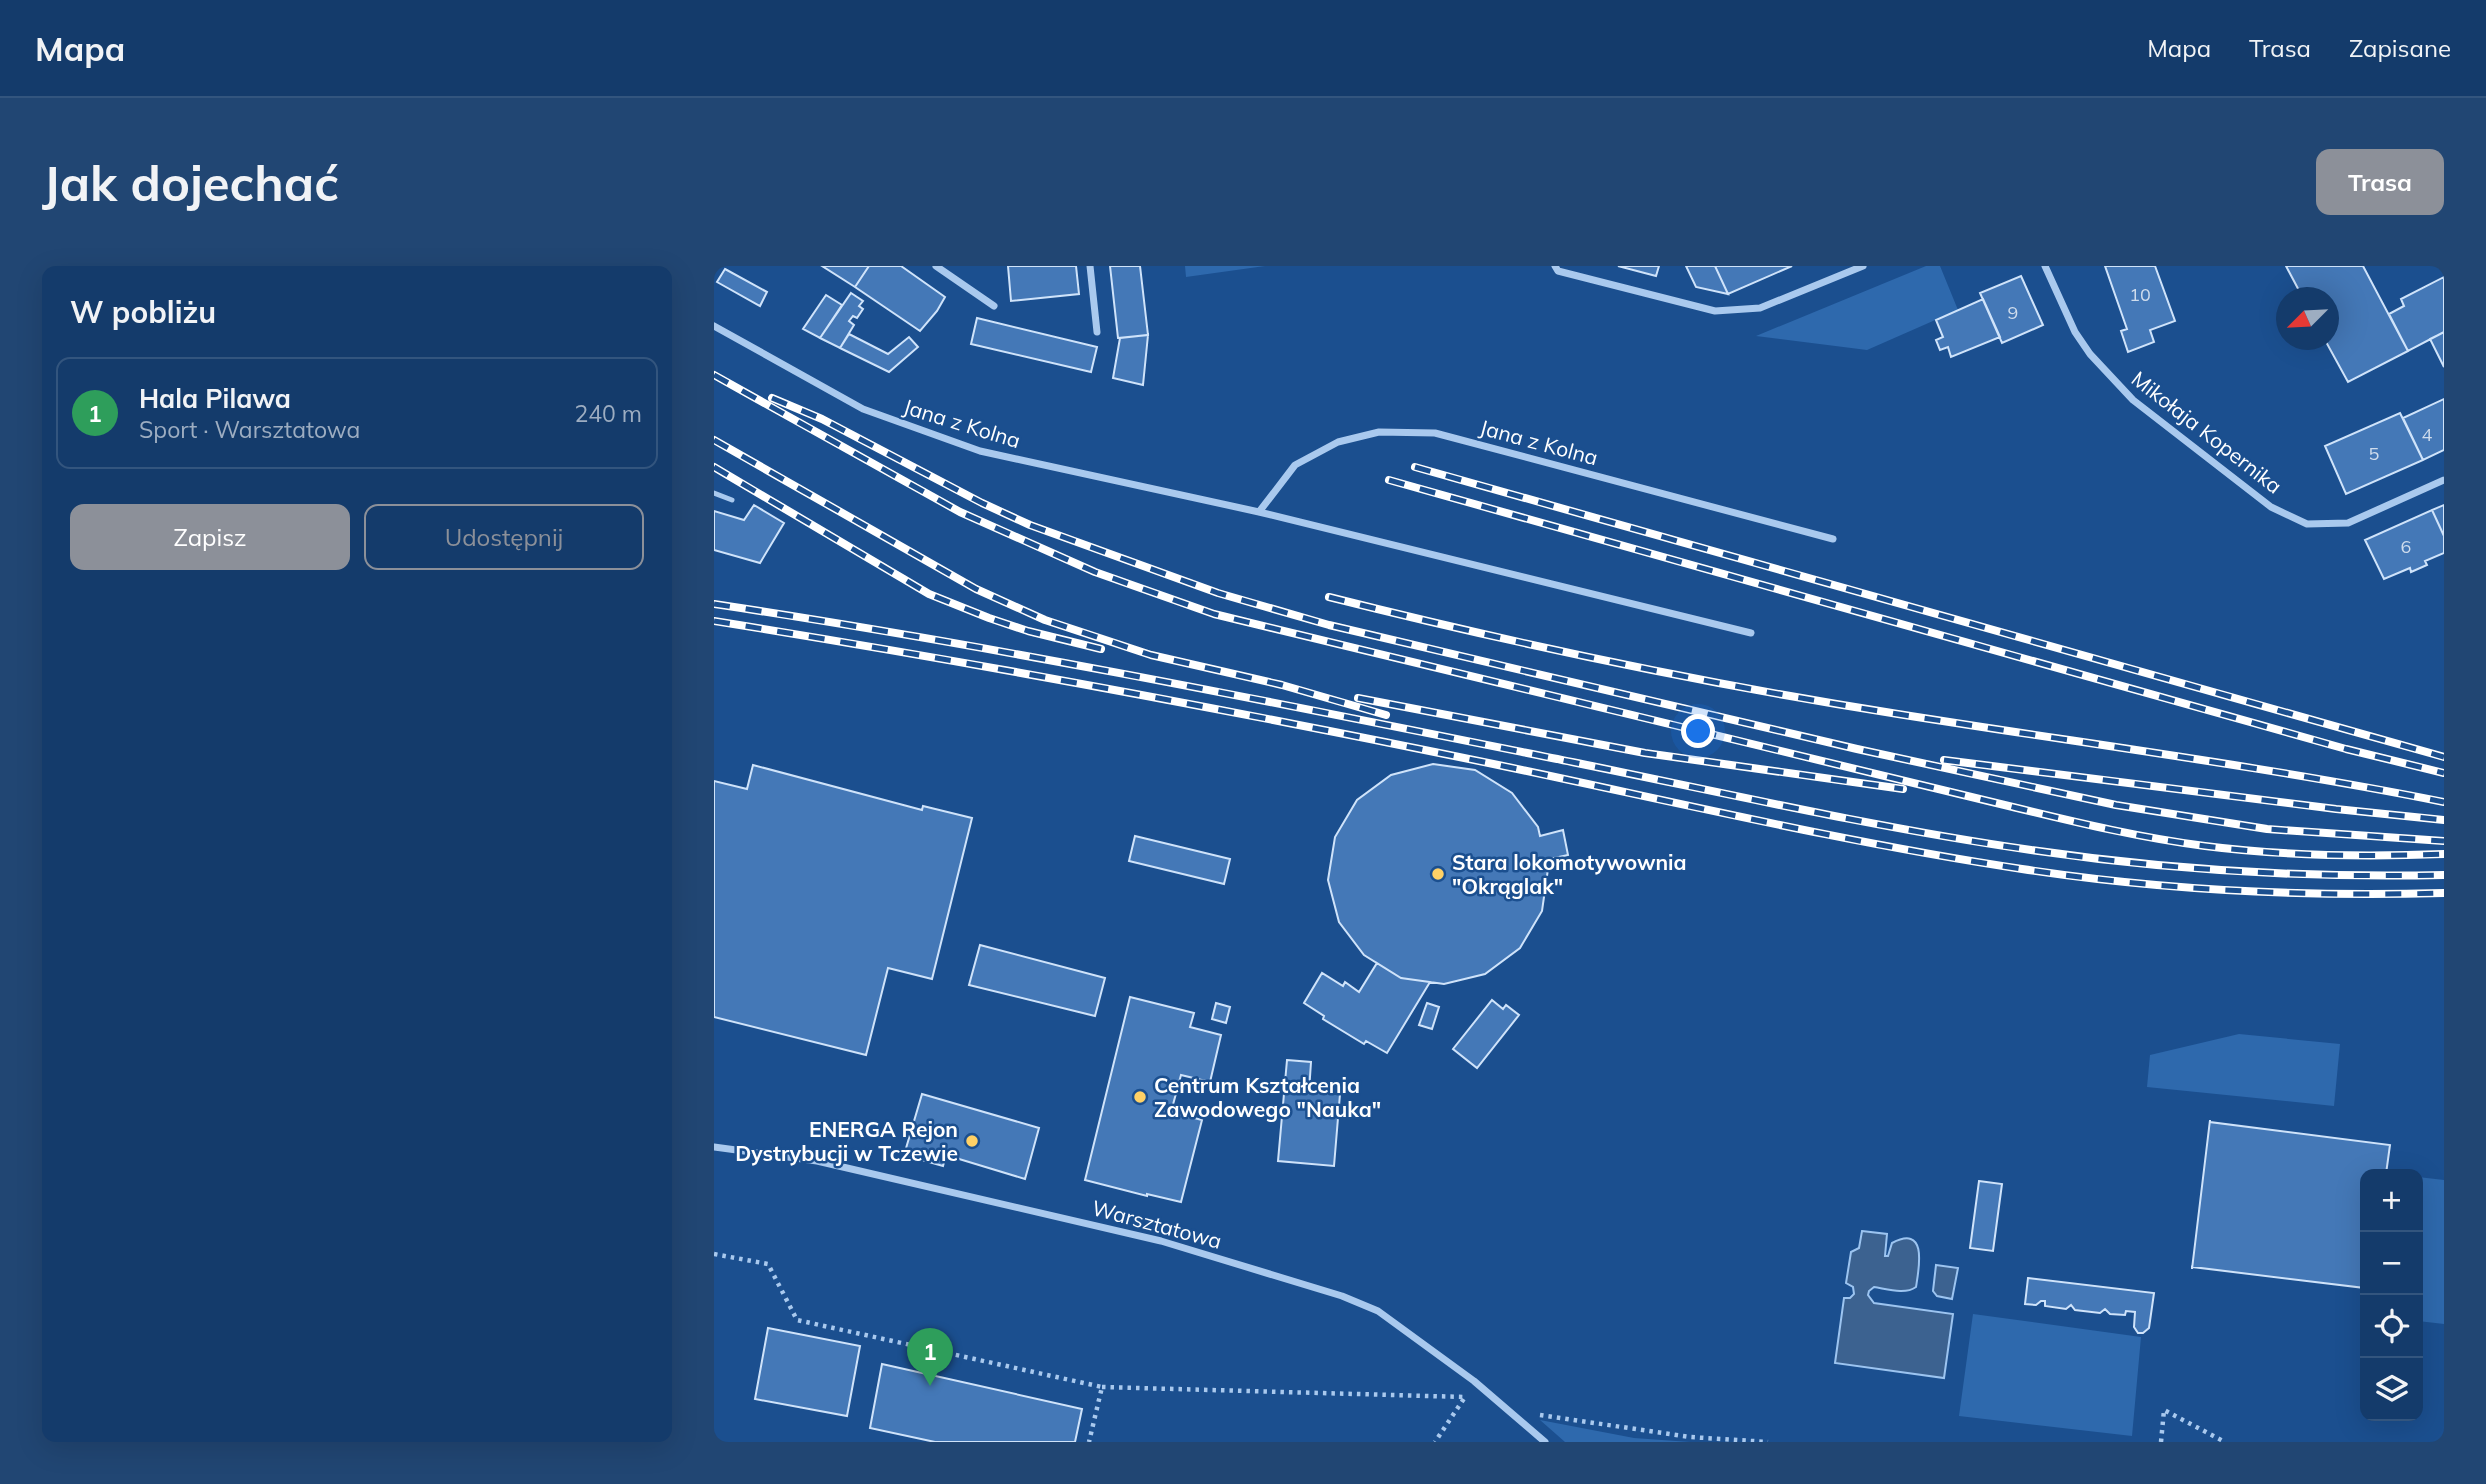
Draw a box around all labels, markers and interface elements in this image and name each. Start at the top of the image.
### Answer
text: Mapa [35,28,125,69]
text: Mapa [2147,33,2211,63]
text: Trasa [2249,33,2311,63]
text: Zapisane [2349,33,2451,63]
button: Trasa [2316,149,2444,215]
text: Jak dojechać [42,152,339,213]
house number: 10 [2129,283,2151,306]
north arrow [2276,287,2339,350]
text: W pobliżu [70,293,216,331]
house number: 9 [2008,301,2018,324]
street label: Mikołaja Kopernika [2127,365,2287,499]
text: Hala Pilawa [139,382,291,415]
street label: Jana z Kolna [900,393,1024,453]
text: 1 [88,399,102,428]
text: 240 m [574,399,642,428]
street label: Jana z Kolna [1477,414,1601,470]
text: Sport · Warsztatowa [139,415,360,444]
house number: 4 [2422,423,2433,446]
house number: 5 [2369,442,2380,465]
button: Zapisz [70,504,350,570]
button: Udostępnij [364,504,644,570]
house number: 6 [2401,535,2411,558]
your location [1681,714,1715,748]
place label: Stara lokomotywownia "Okrąglak" [1452,849,1687,899]
marker: Stara lokomotywownia "Okrąglak" [1430,866,1446,882]
place label: Centrum Kształcenia Zawodowego "Nauka" [1154,1072,1381,1122]
marker: Centrum Kształcenia Zawodowego "Nauka" [1132,1089,1148,1105]
place label: ENERGA Rejon Dystrybucji w Tczewie [735,1116,958,1166]
marker: ENERGA Rejon Dystrybucji w Tczewie [964,1133,980,1149]
map controls [2360,1169,2423,1421]
button: + [2360,1169,2423,1232]
street label: Warsztatowa [1089,1194,1225,1254]
button: − [2360,1232,2423,1295]
button: locate [2360,1295,2423,1358]
pin: 1 [907,1328,953,1386]
button: layers [2360,1358,2423,1421]

